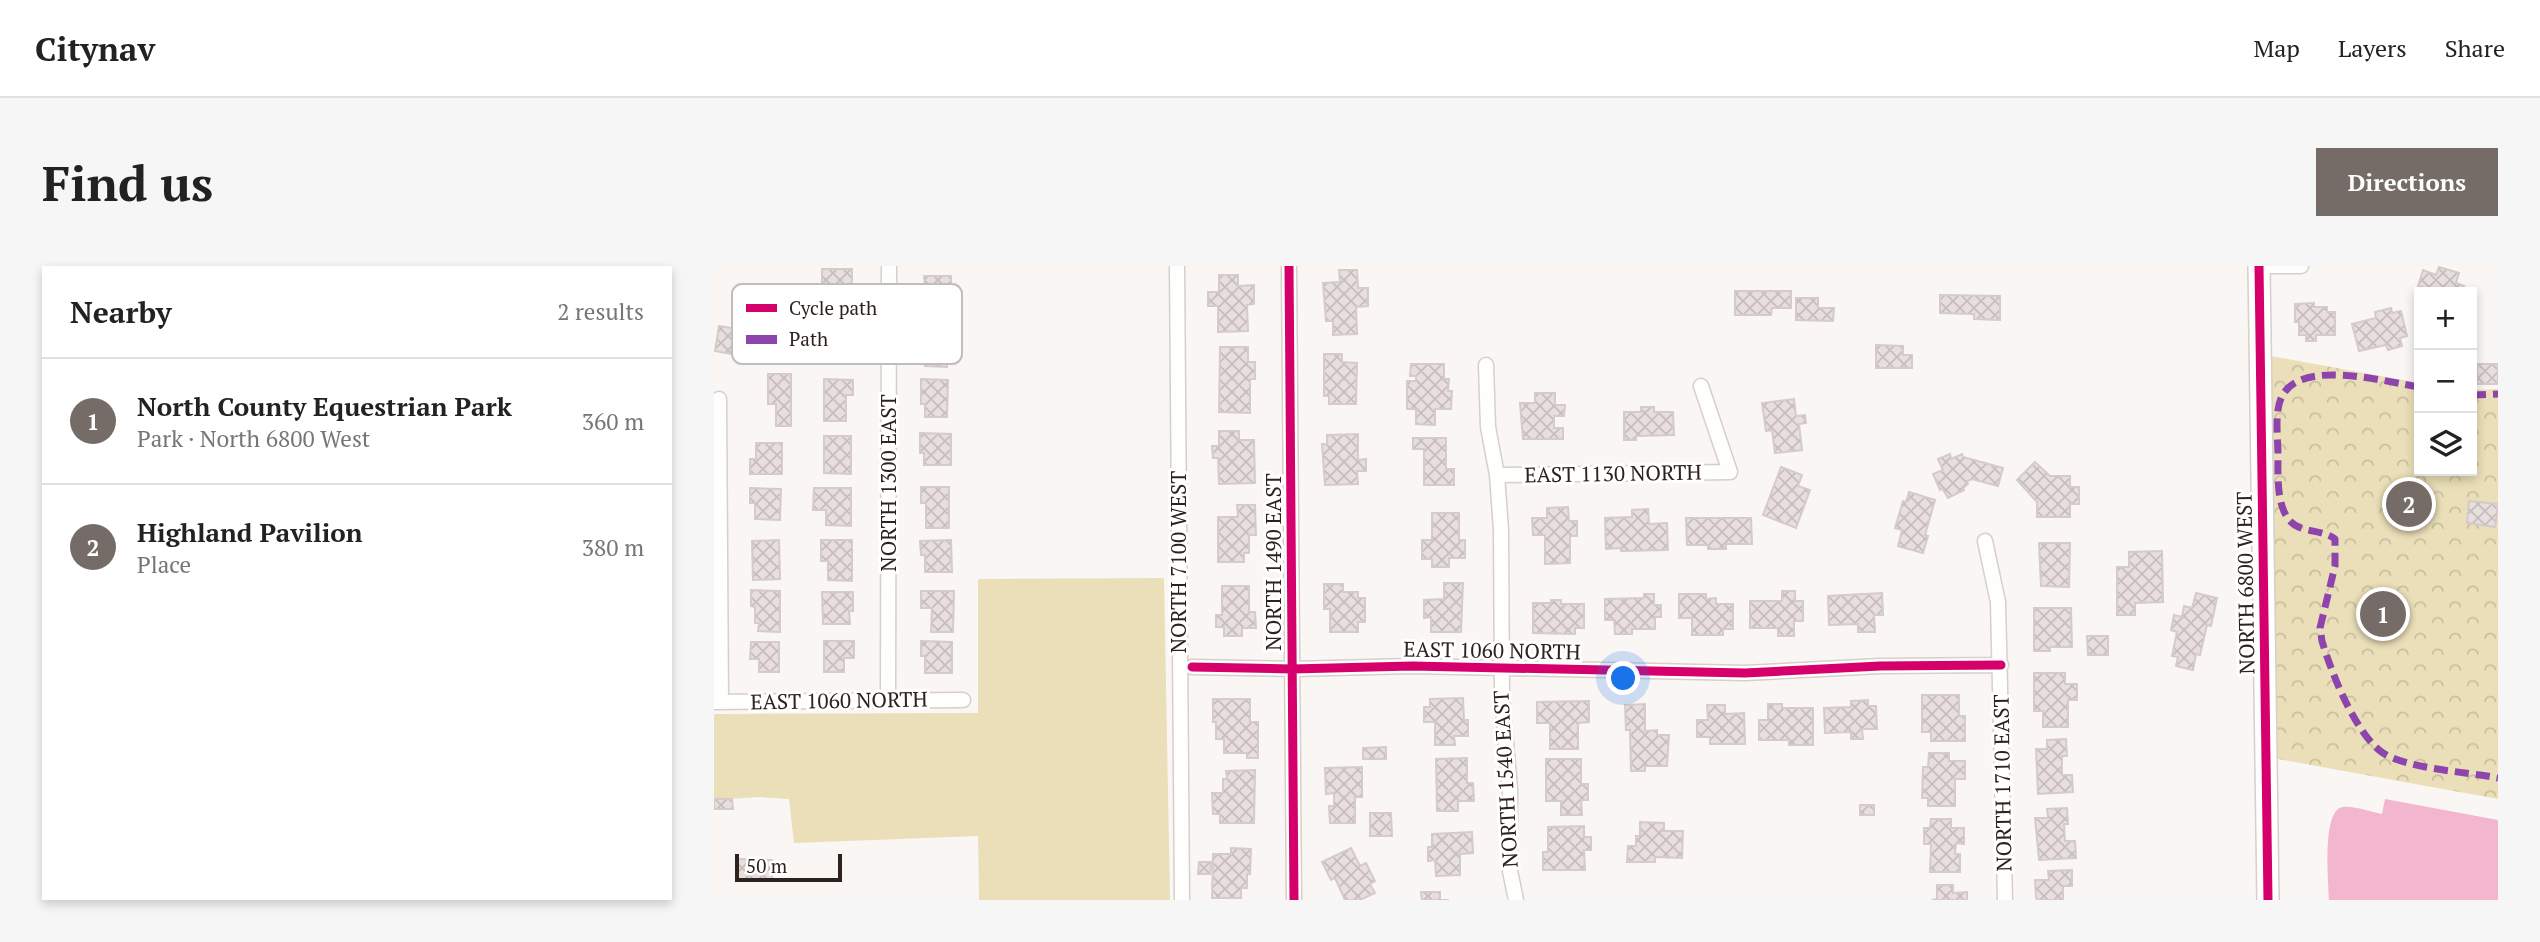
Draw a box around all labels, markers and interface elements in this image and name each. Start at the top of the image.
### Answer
text: Citynav [35,27,155,70]
text: Map [2253,32,2300,64]
text: Layers [2338,32,2407,64]
text: Share [2445,32,2505,64]
button: Directions [2316,148,2498,216]
text: Find us [42,150,213,215]
legend [732,284,962,364]
map controls [2414,287,2477,476]
button: + [2414,287,2477,350]
text: Nearby [70,292,172,332]
text: Cycle path [789,295,877,320]
text: 2 results [557,296,644,327]
text: Path [789,326,828,351]
button: − [2414,350,2477,413]
text: North County Equestrian Park [137,389,512,423]
street label: NORTH 1300 EAST [874,394,902,572]
text: 1 [87,406,100,437]
text: 360 m [582,406,644,437]
button: layers [2414,413,2477,476]
text: Park · North 6800 West [137,423,370,454]
street label: EAST 1130 NORTH [1524,457,1702,489]
street label: NORTH 7100 WEST [1164,471,1192,653]
street label: NORTH 1490 EAST [1259,473,1287,651]
pin: 2 [2386,478,2432,530]
street label: NORTH 6800 WEST [2229,491,2261,675]
text: Highland Pavilion [137,515,362,549]
text: 2 [87,532,100,563]
text: 380 m [582,532,644,563]
text: Place [137,549,191,580]
pin: 1 [2360,588,2406,640]
street label: EAST 1060 NORTH [1403,634,1581,666]
your location [1606,661,1640,695]
street label: EAST 1060 NORTH [750,684,928,716]
street label: NORTH 1540 EAST [1486,690,1524,868]
street label: NORTH 1710 EAST [1986,694,2018,872]
scale bar [735,851,842,883]
text: 50 m [746,853,787,878]

